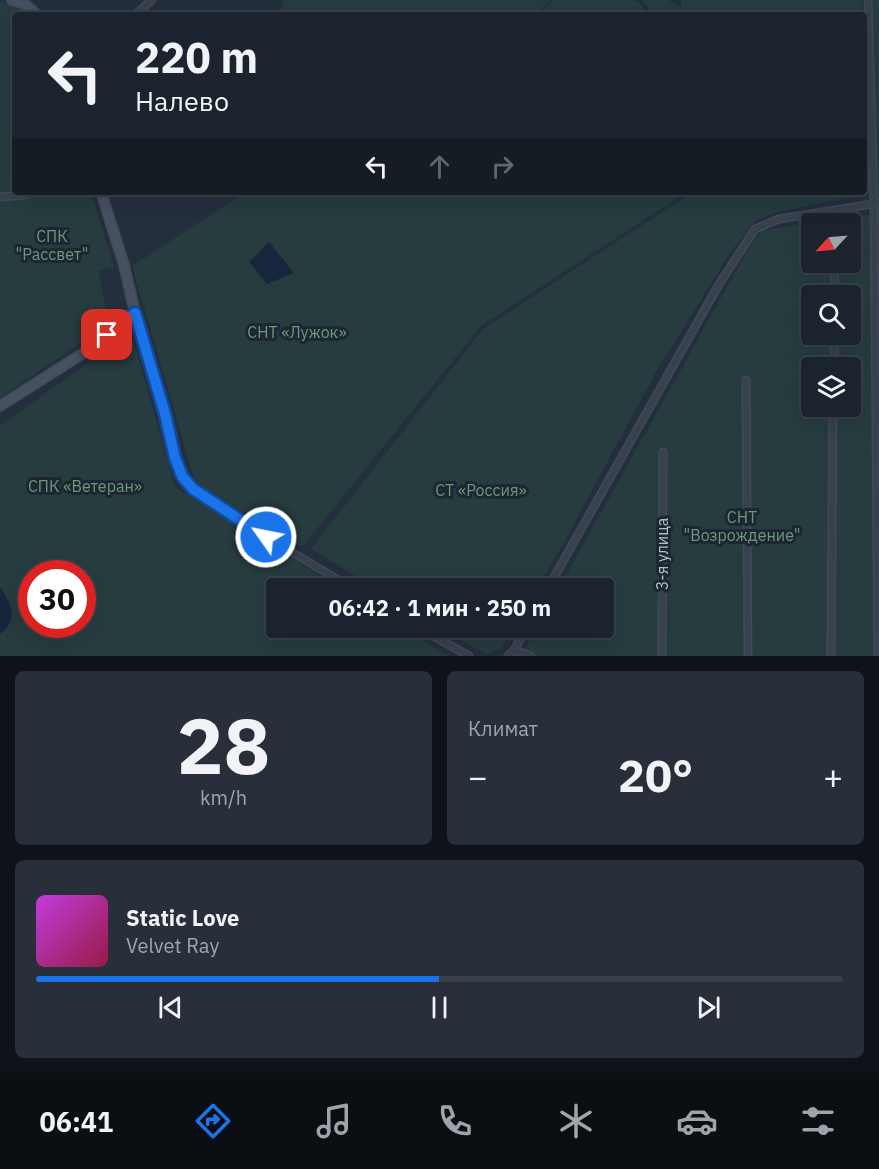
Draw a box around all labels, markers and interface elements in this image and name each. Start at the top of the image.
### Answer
text: 220 m [135,30,258,85]
icon: left [36,36,114,114]
text: Налево [135,83,229,118]
icon: left [360,150,393,183]
icon: ahead [423,150,456,183]
icon: right [486,150,519,183]
north arrow [801,213,861,273]
map controls [801,213,861,417]
park label: СПК "Рассвет" [16,226,88,264]
button: search [801,285,861,345]
pin [81,309,132,360]
icon: arrive [90,318,123,351]
park label: СНТ «Лужок» [247,322,347,342]
button: layers [801,357,861,417]
park label: СПК «Ветеран» [28,476,142,496]
park label: СТ «Россия» [435,480,527,500]
position arrow [234,505,298,569]
park label: СНТ "Возрождение" [684,507,800,545]
street label: 3-я улица [652,517,672,590]
speed limit sign: 30 [18,560,96,638]
text: 06:42 · 1 мин · 250 m [329,593,551,622]
text: 28 [177,694,270,795]
text: Климат [468,715,538,742]
text: 20° [618,746,693,804]
text: − [468,755,488,798]
text: + [823,755,843,798]
text: km/h [200,784,247,811]
text: Static Love [126,903,239,932]
text: Velvet Ray [126,932,219,959]
icon: previous [154,991,187,1024]
icon: pause [423,991,456,1024]
icon: next [692,991,725,1024]
icon: directions [192,1100,234,1142]
icon: music [313,1100,355,1142]
icon: phone [434,1100,476,1142]
icon: climate [555,1100,597,1142]
icon: car [676,1100,718,1142]
icon: filters [797,1100,839,1142]
text: 06:41 [40,1104,113,1139]

